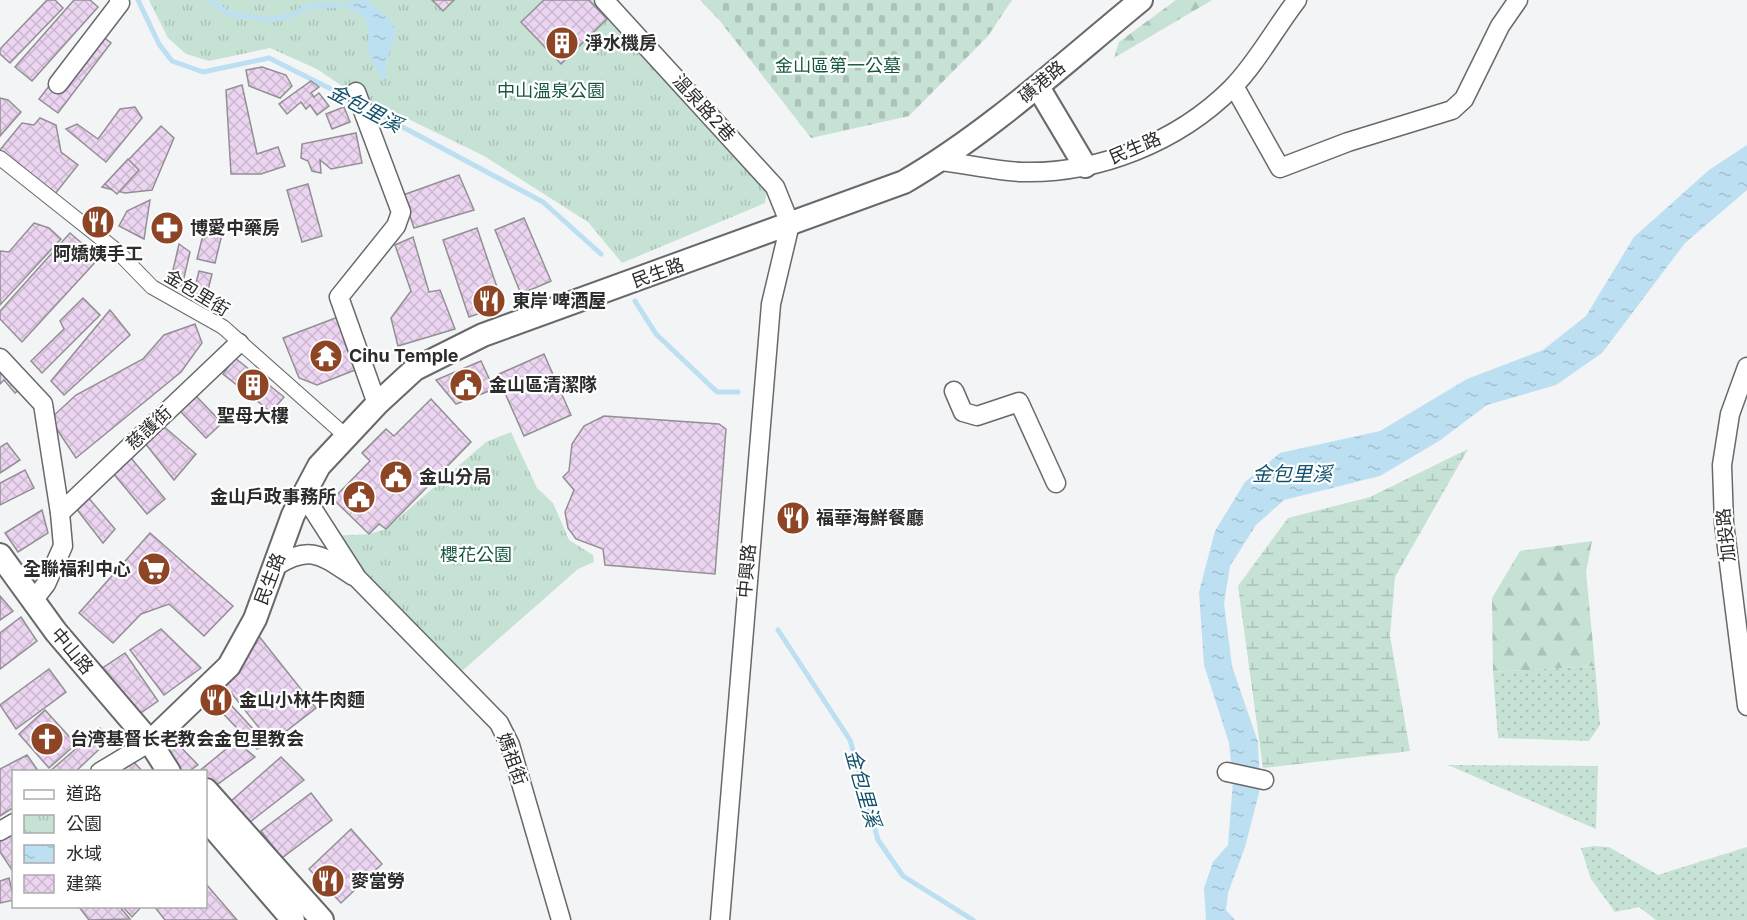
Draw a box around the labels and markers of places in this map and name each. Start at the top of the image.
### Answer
building icon: 淨水機房 [544,25,580,61]
place label: 淨水機房 [585,32,657,53]
restaurant icon: 阿嬌姨手工 [80,204,116,240]
pharmacy icon: 博愛中藥房 [149,210,185,246]
place label: 博愛中藥房 [190,217,280,238]
place label: 阿嬌姨手工 [53,243,143,264]
restaurant icon: 東岸 啤酒屋 [471,283,507,319]
place label: 東岸 啤酒屋 [512,290,606,311]
temple icon: Cihu Temple [308,338,344,374]
place label: Cihu Temple [349,345,459,366]
building icon: 聖母大樓 [235,367,271,403]
public building icon: 金山區清潔隊 [448,367,484,403]
place label: 金山區清潔隊 [489,374,597,395]
place label: 聖母大樓 [217,405,289,426]
public building icon: 金山分局 [378,459,414,495]
place label: 金山分局 [419,466,491,487]
public building icon: 金山戶政事務所 [341,479,377,515]
place label: 金山戶政事務所 [210,486,336,507]
restaurant icon: 福華海鮮餐廳 [775,500,811,536]
place label: 福華海鮮餐廳 [816,507,924,528]
supermarket icon: 全聯福利中心 [136,551,172,587]
place label: 全聯福利中心 [23,558,131,579]
restaurant icon: 金山小林牛肉麵 [198,682,234,718]
place label: 金山小林牛肉麵 [239,689,365,710]
church icon: 台湾基督长老教会金包里教会 [29,721,65,757]
place label: 台湾基督长老教会金包里教会 [70,728,304,749]
restaurant icon: 麥當勞 [310,863,346,899]
place label: 麥當勞 [351,870,405,891]

